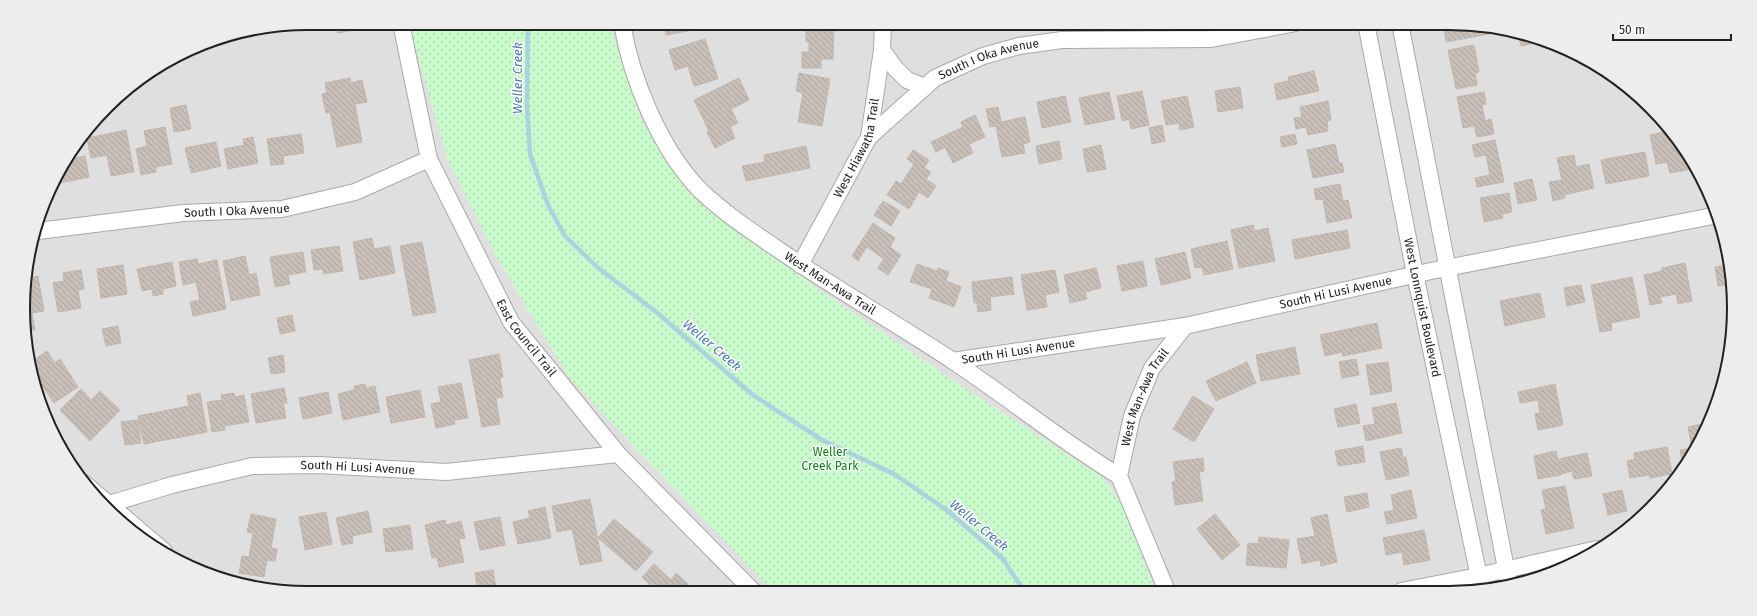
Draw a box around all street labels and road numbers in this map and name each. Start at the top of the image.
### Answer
street label: South I Oka Avenue [936,36,1040,82]
street label: West Hiawatha Trail [831,97,882,200]
street label: South I Oka Avenue [184,200,291,220]
street label: West Lonnquist Boulevard [1401,237,1444,378]
street label: West Man-Awa Trail [782,249,879,318]
street label: South Hi Lusi Avenue [1278,273,1393,312]
street label: East Council Trail [494,297,560,380]
street label: South Hi Lusi Avenue [960,336,1076,367]
street label: West Man-Awa Trail [1119,345,1172,448]
street label: South Hi Lusi Avenue [300,458,415,477]

